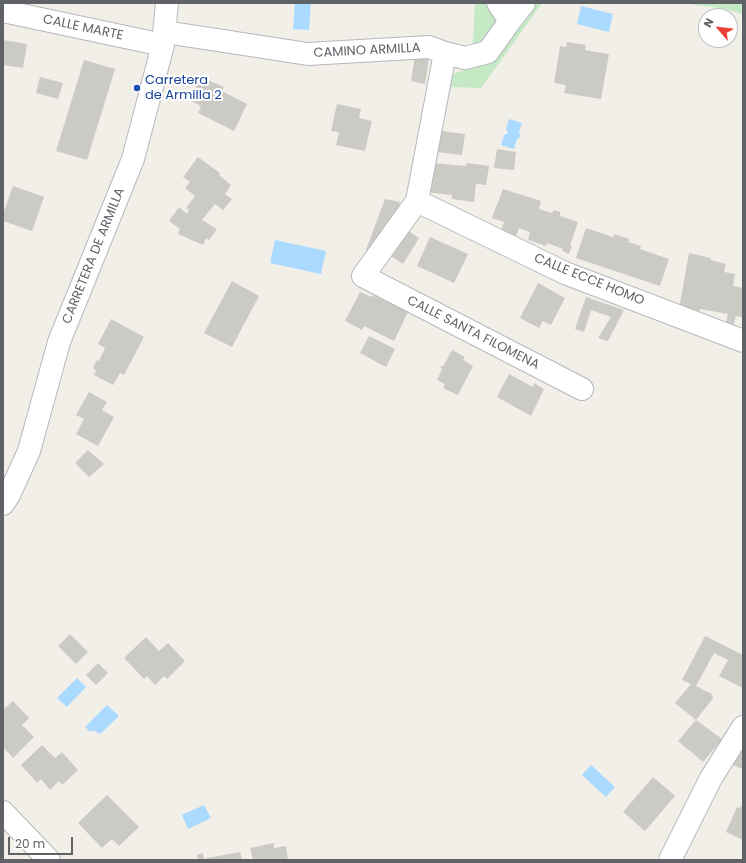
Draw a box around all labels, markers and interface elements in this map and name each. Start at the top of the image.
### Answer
north arrow [698,8,738,48]
street label: CALLE MARTE [41,12,125,44]
text: N [699,15,717,30]
street label: CAMINO ARMILLA [313,40,421,62]
place label: Carretera de Armilla 2 [145,73,222,104]
marker: Carretera de Armilla 2 [132,83,142,93]
street label: CARRETERA DE ARMILLA [60,186,128,326]
street label: CALLE ECCE HOMO [532,251,646,309]
street label: CALLE SANTA FILOMENA [404,293,542,373]
scale bar [10,829,75,855]
text: 20 m [15,835,45,852]

